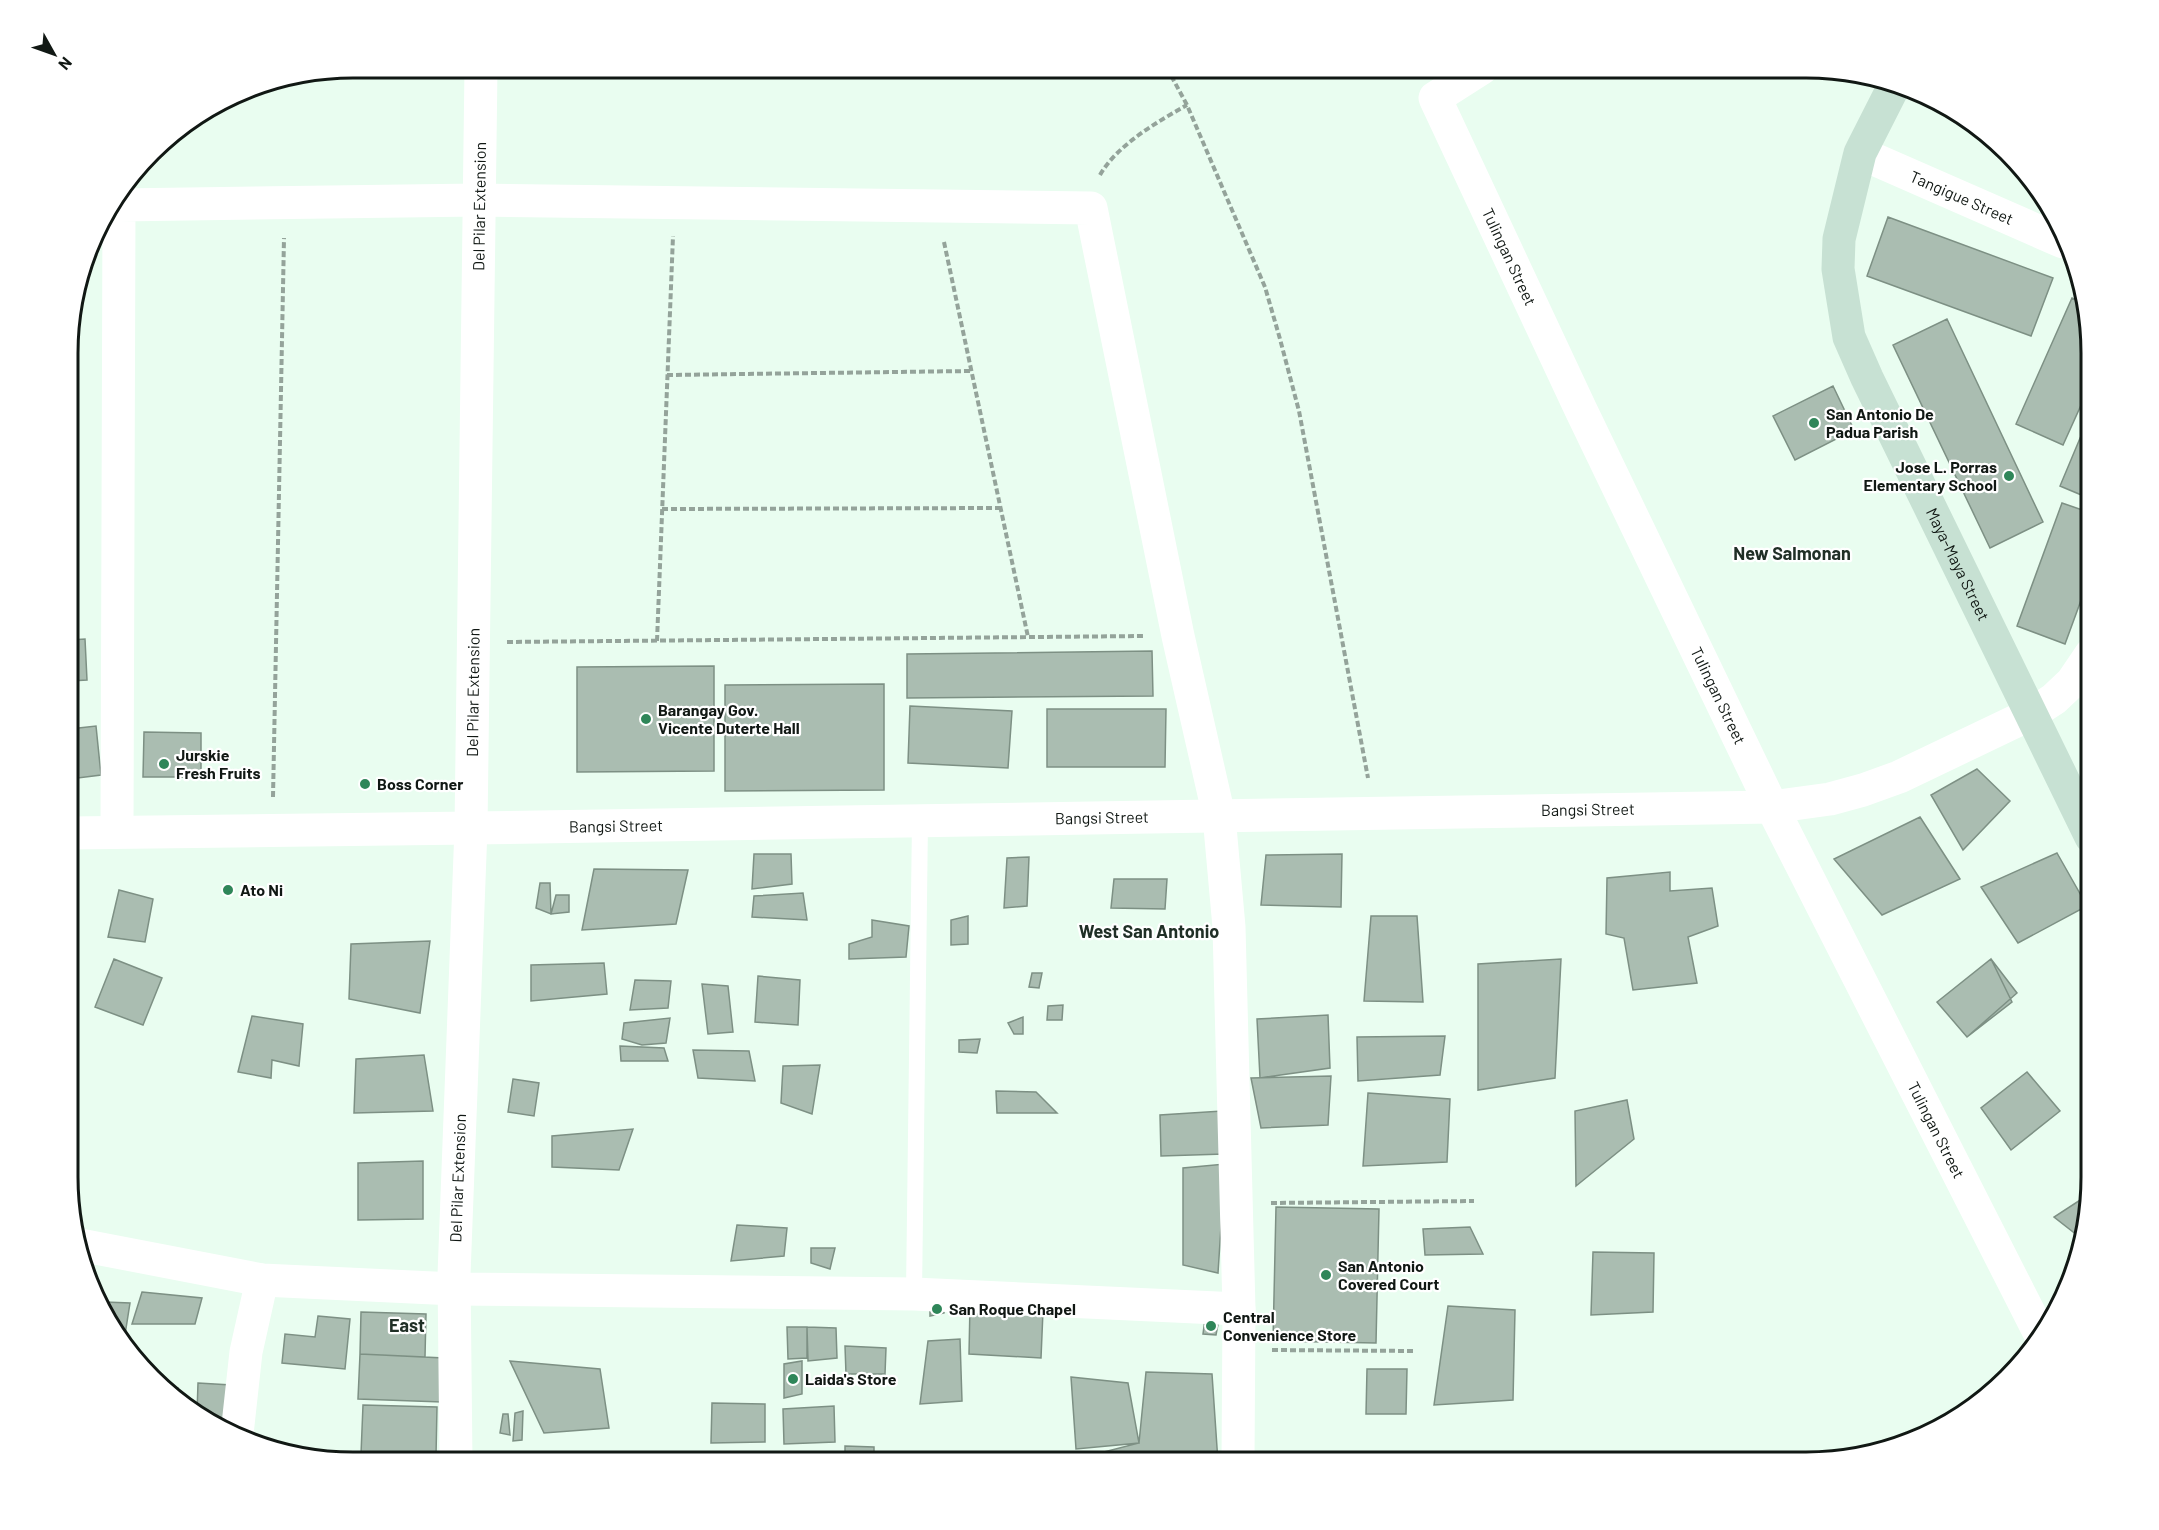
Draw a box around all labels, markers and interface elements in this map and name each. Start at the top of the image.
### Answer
north arrow [24,24,84,84]
text: N [55,54,77,74]
street label: Del Pilar Extension [468,142,489,271]
street label: Tangigue Street [1907,166,2016,228]
street label: Tulingan Street [1479,205,1541,308]
place label: San Antonio De Padua Parish [1826,404,1934,441]
marker: San Antonio De Padua Parish [1807,416,1821,430]
place label: Jose L. Porras Elementary School [1864,457,1997,494]
marker: Jose L. Porras Elementary School [2002,469,2016,483]
street label: Maya-Maya Street [1923,504,1994,623]
district label: New Salmonan [1733,542,1851,564]
street label: Del Pilar Extension [462,628,483,757]
street label: Tulingan Street [1687,643,1750,747]
place label: Barangay Gov. Vicente Duterte Hall [658,700,800,737]
marker: Barangay Gov. Vicente Duterte Hall [639,712,653,726]
place label: Jurskie Fresh Fruits [176,745,261,782]
marker: Jurskie Fresh Fruits [157,757,171,771]
place label: Boss Corner [377,774,463,793]
marker: Boss Corner [358,777,372,791]
street label: Bangsi Street [1541,799,1635,819]
street label: Bangsi Street [1055,807,1149,827]
street label: Bangsi Street [569,815,663,836]
place label: Ato Ni [240,880,283,899]
marker: Ato Ni [221,883,235,897]
district label: West San Antonio [1079,920,1219,942]
street label: Tulingan Street [1904,1078,1969,1181]
street label: Del Pilar Extension [445,1113,469,1243]
place label: San Antonio Covered Court [1338,1256,1439,1293]
marker: San Antonio Covered Court [1319,1268,1333,1282]
place label: San Roque Chapel [949,1299,1076,1318]
marker: San Roque Chapel [930,1302,944,1316]
place label: Central Convenience Store [1223,1307,1357,1344]
district label: East [389,1314,425,1336]
marker: Central Convenience Store [1204,1319,1218,1333]
place label: Laida's Store [805,1369,897,1388]
marker: Laida's Store [786,1372,800,1386]

